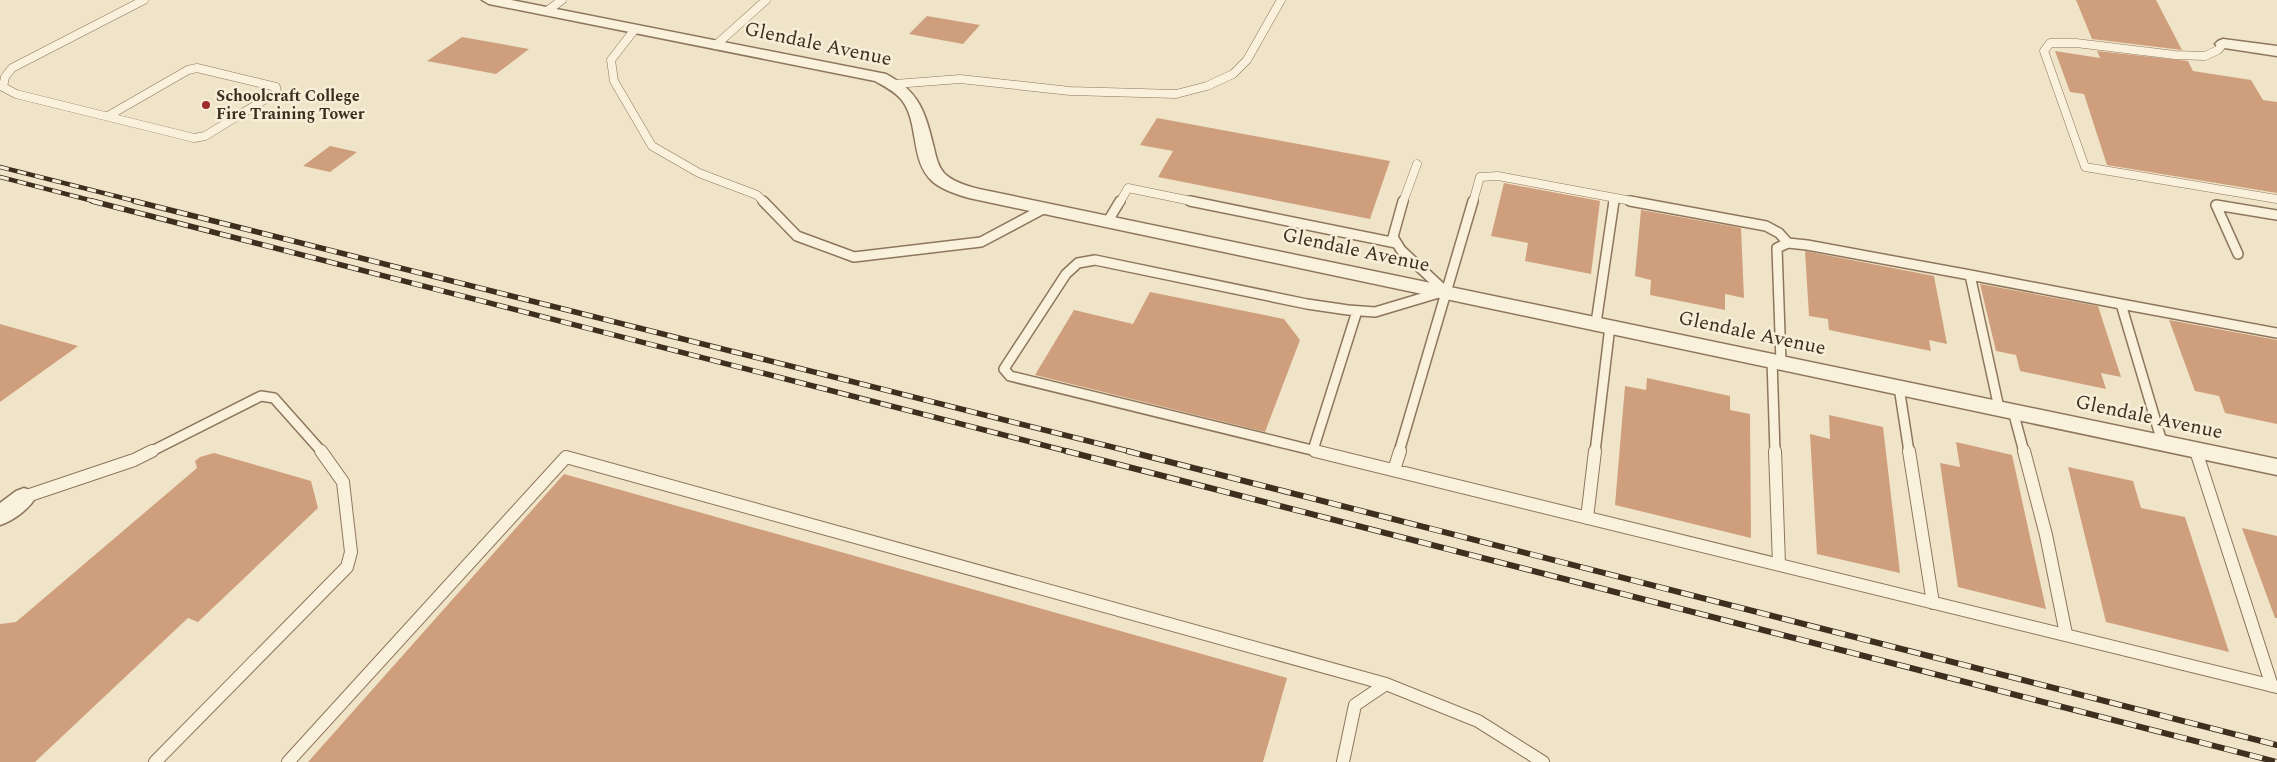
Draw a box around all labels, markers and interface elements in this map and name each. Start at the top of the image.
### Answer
street label: Glendale Avenue [742,14,894,74]
place label: Schoolcraft College Fire Training Tower [216,84,365,126]
marker: Schoolcraft College Fire Training Tower [200,99,212,111]
street label: Glendale Avenue [1280,220,1432,280]
street label: Glendale Avenue [1676,303,1828,363]
street label: Glendale Avenue [2073,387,2225,447]

